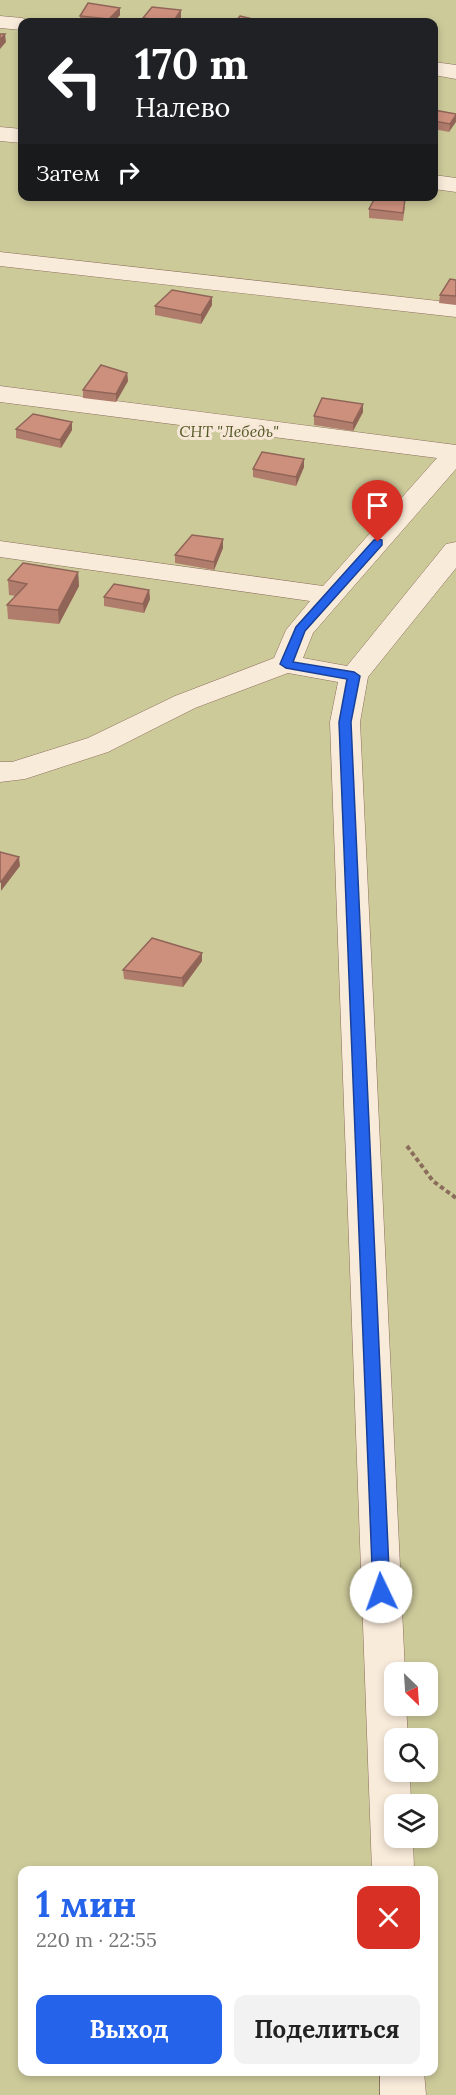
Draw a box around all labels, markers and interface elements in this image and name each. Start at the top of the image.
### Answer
text: 170 m [135,37,248,91]
icon: left [36,42,114,120]
text: Налево [135,90,230,124]
icon: right [112,156,145,189]
text: Затем [36,159,100,187]
park label: СНТ "Лебедь" [179,421,279,441]
pin [352,480,403,542]
icon: arrive [361,489,394,522]
position arrow [349,1560,413,1624]
north arrow [384,1662,438,1716]
map controls [384,1662,438,1848]
button: search [384,1728,438,1782]
button: layers [384,1794,438,1848]
text: 1 мин [36,1881,137,1927]
button: close [357,1886,420,1949]
text: 220 m · 22:55 [36,1927,157,1952]
button: Выход [36,1995,222,2064]
button: Поделиться [234,1995,420,2064]

